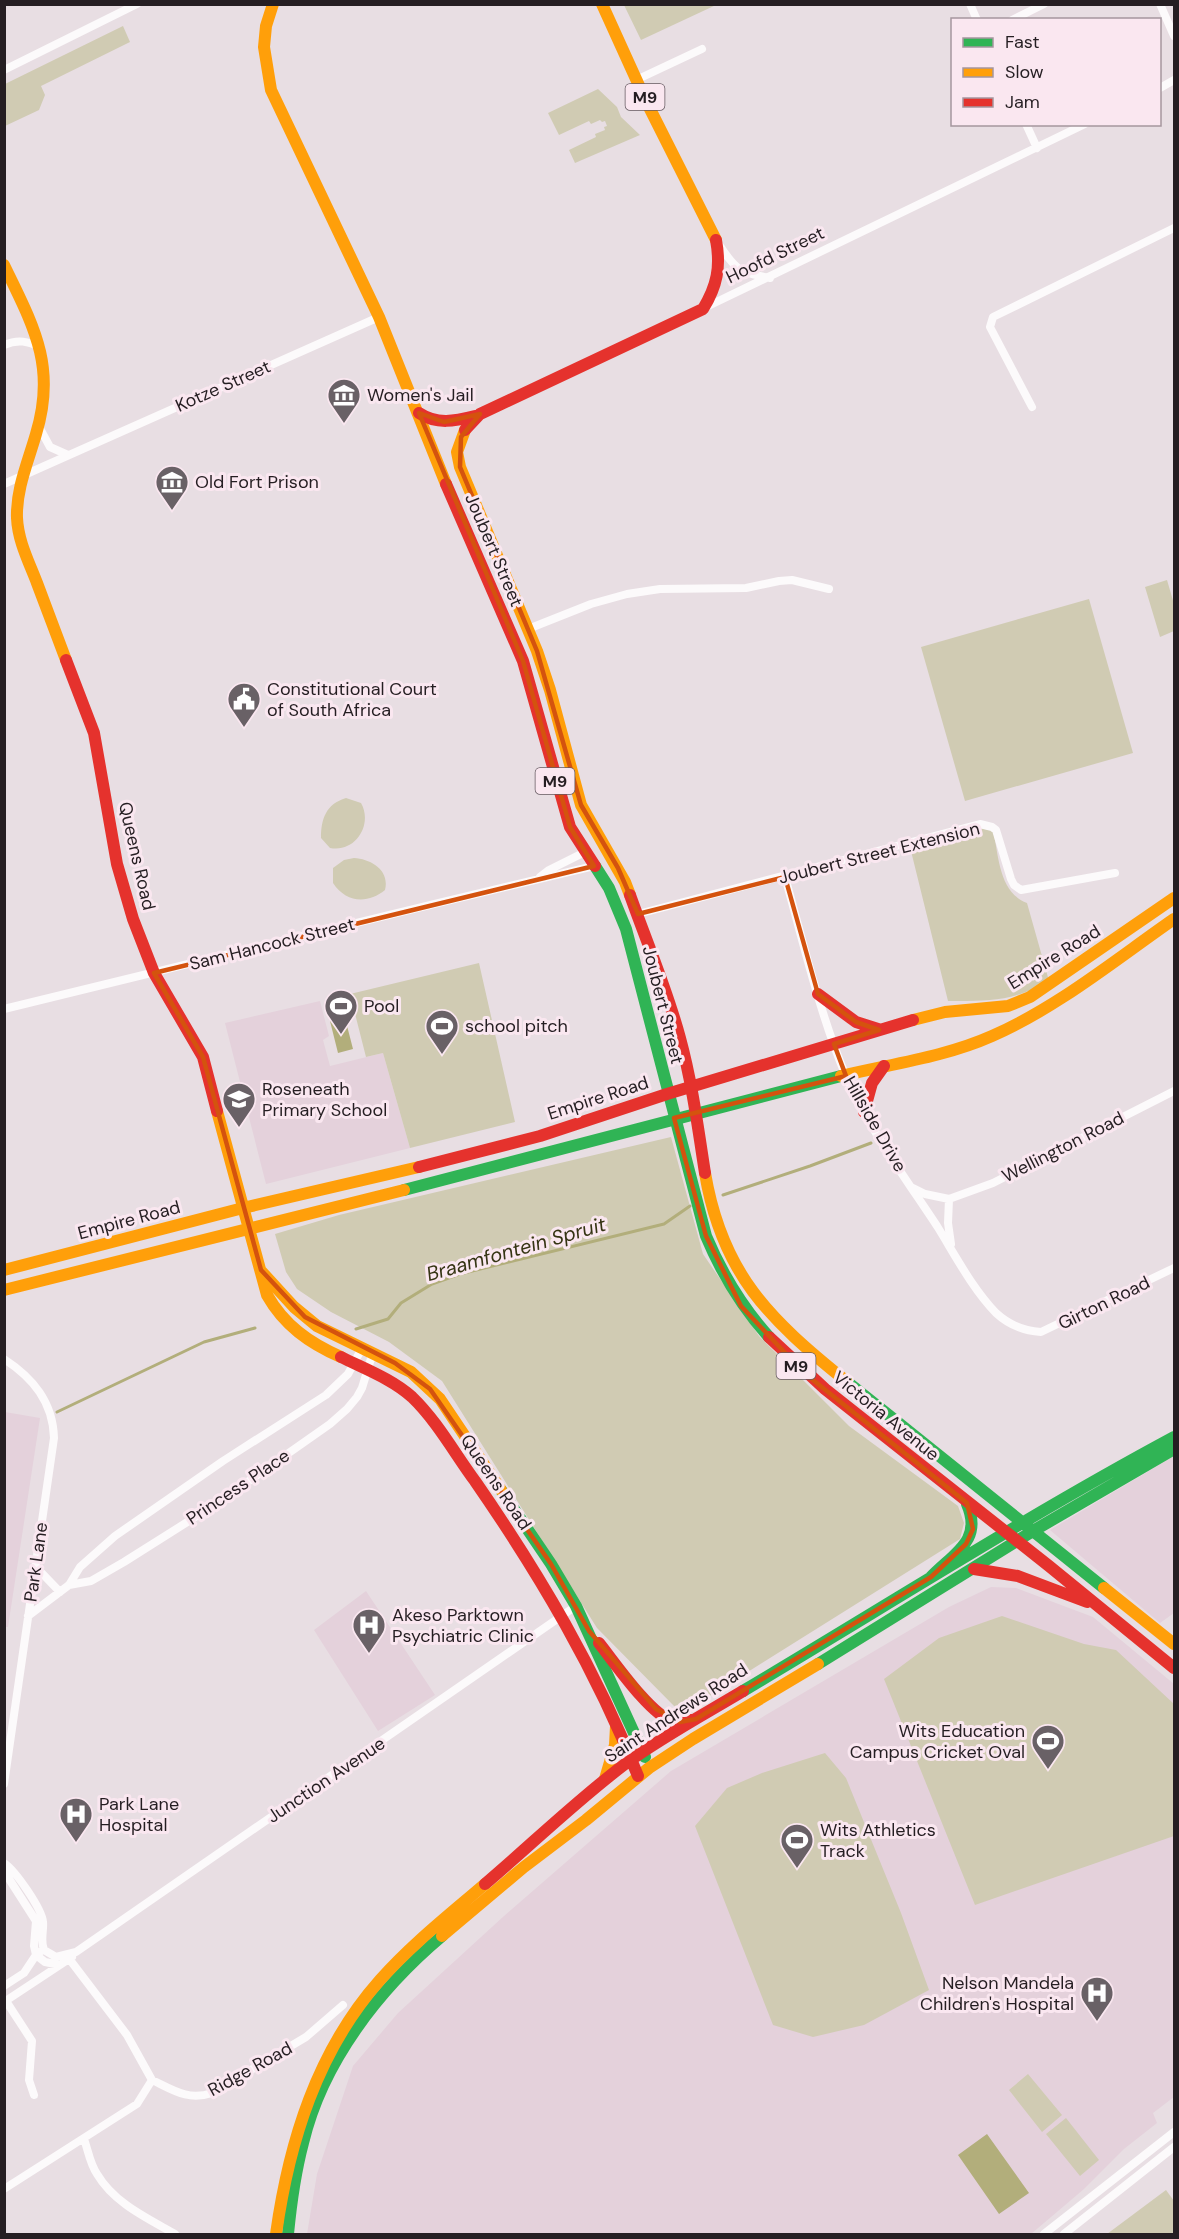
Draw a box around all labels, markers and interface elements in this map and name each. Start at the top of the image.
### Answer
legend [951,18,1161,126]
text: Fast [1005,30,1040,54]
text: Slow [1005,60,1044,84]
road number: M9 [626,84,664,110]
text: Jam [1005,90,1040,114]
street label: Hoofd Street [722,221,828,289]
street label: Kotze Street [172,354,274,418]
museum icon: Women's Jail [326,377,362,424]
place label: Women's Jail [367,383,474,407]
museum icon: Old Fort Prison [154,464,190,511]
place label: Old Fort Prison [195,470,319,494]
street label: Joubert Street [459,490,529,610]
place label: Constitutional Court of South Africa [267,677,437,722]
public building icon: Constitutional Court of South Africa [226,681,262,728]
road number: M9 [536,768,574,794]
street label: Queens Road [113,799,161,913]
street label: Joubert Street Extension [776,816,982,890]
street label: Sam Hancock Street [187,912,357,976]
street label: Empire Road [1003,919,1105,995]
street label: Joubert Street [637,943,689,1067]
sports icon: Pool [323,988,359,1035]
place label: Pool [364,994,399,1018]
sports icon: school pitch [424,1008,460,1055]
place label: school pitch [465,1014,568,1038]
street label: Empire Road [544,1070,652,1126]
street label: Hillside Drive [838,1072,912,1176]
place label: Roseneath Primary School [262,1077,387,1122]
school or university icon: Roseneath Primary School [221,1081,257,1128]
street label: Wellington Road [998,1106,1128,1188]
street label: Empire Road [75,1195,183,1245]
water label: Braamfontein Spruit [423,1211,609,1287]
street label: Girton Road [1054,1270,1154,1336]
road number: M9 [776,1353,816,1379]
street label: Victoria Avenue [828,1366,944,1466]
street label: Queens Road [455,1429,537,1535]
street label: Princess Place [182,1444,294,1530]
street label: Park Lane [19,1521,53,1603]
place label: Akeso Parktown Psychiatric Clinic [392,1603,534,1648]
hospital icon: Akeso Parktown Psychiatric Clinic [351,1607,387,1654]
street label: Saint Andrews Road [600,1658,752,1768]
place label: Wits Education Campus Cricket Oval [850,1719,1025,1764]
sports icon: Wits Education Campus Cricket Oval [1030,1723,1066,1770]
street label: Junction Avenue [262,1731,390,1829]
place label: Park Lane Hospital [99,1792,179,1837]
hospital icon: Park Lane Hospital [58,1796,94,1843]
place label: Wits Athletics Track [820,1818,936,1863]
sports icon: Wits Athletics Track [779,1822,815,1869]
place label: Nelson Mandela Children's Hospital [920,1971,1074,2016]
hospital icon: Nelson Mandela Children's Hospital [1079,1975,1115,2022]
street label: Ridge Road [204,2036,296,2102]

